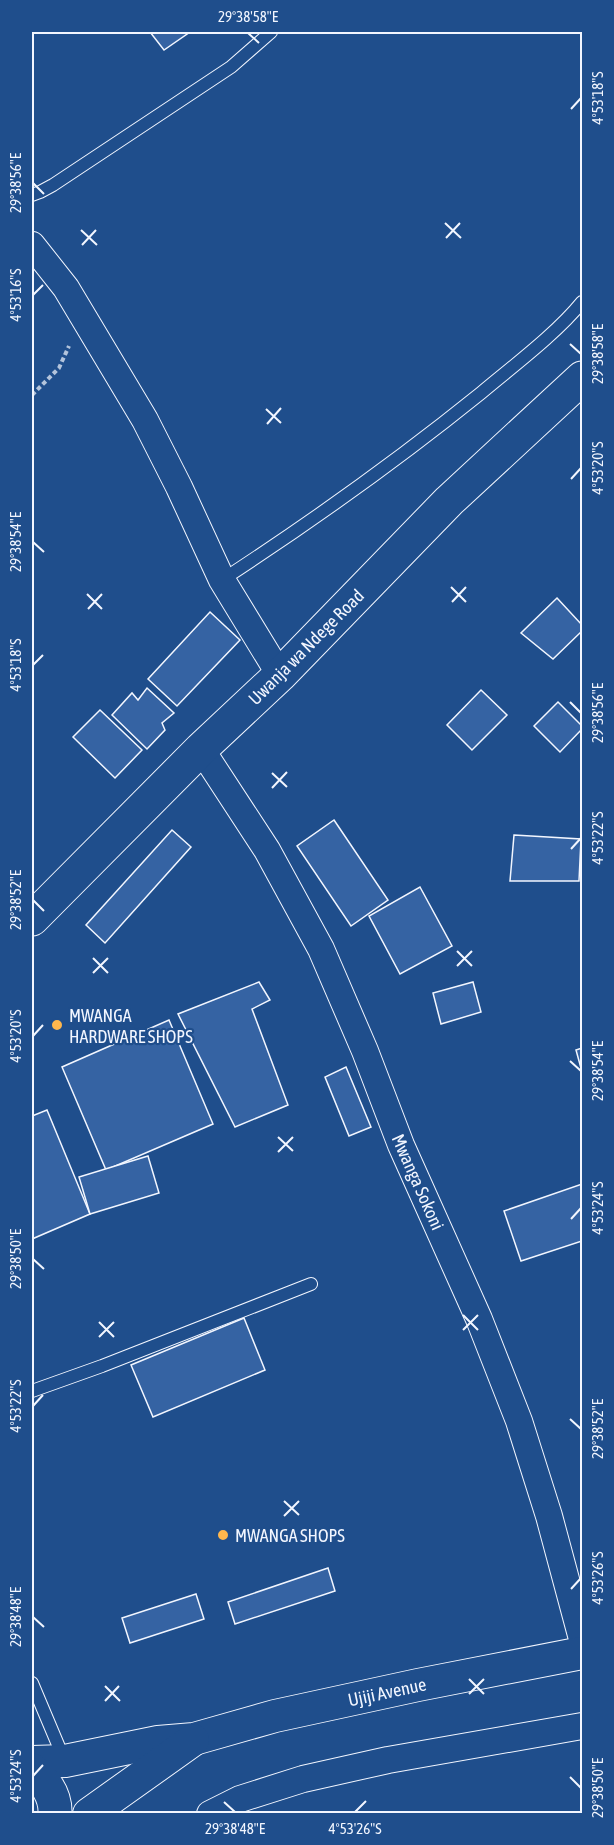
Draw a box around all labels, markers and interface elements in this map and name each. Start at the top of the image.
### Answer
text: 29°38'58"E [218,8,279,25]
text: 4°53'18"S [589,71,606,125]
text: 29°38'56"E [7,152,24,213]
text: 4°53'16"S [7,268,24,322]
text: 29°38'58"E [589,323,606,384]
text: 4°53'20"S [589,441,606,495]
text: 29°38'54"E [7,511,24,572]
street label: Uwanja wa Ndege Road [244,585,368,709]
text: 4°53'18"S [7,638,24,692]
text: 29°38'56"E [589,682,606,743]
text: 4°53'22"S [589,811,606,865]
text: 29°38'52"E [7,869,24,930]
place label: MWANGA HARDWARE SHOPS [69,1005,193,1047]
text: 4°53'20"S [7,1009,24,1063]
marker: MWANGA HARDWARE SHOPS [50,1018,64,1032]
text: 29°38'54"E [589,1040,606,1101]
street label: Mwanga Sokoni [387,1131,449,1233]
text: 4°53'24"S [589,1181,606,1235]
text: 29°38'50"E [7,1228,24,1289]
text: 4°53'22"S [7,1379,24,1433]
text: 29°38'52"E [589,1398,606,1459]
place label: MWANGA SHOPS [235,1525,345,1546]
marker: MWANGA SHOPS [216,1528,230,1542]
text: 4°53'26"S [589,1551,606,1605]
text: 29°38'48"E [7,1586,24,1647]
street label: Ujiji Avenue [346,1673,428,1711]
text: 4°53'24"S [7,1749,24,1803]
text: 29°38'50"E [589,1757,606,1818]
text: 29°38'48"E [205,1820,266,1837]
text: 4°53'26"S [328,1820,382,1837]

